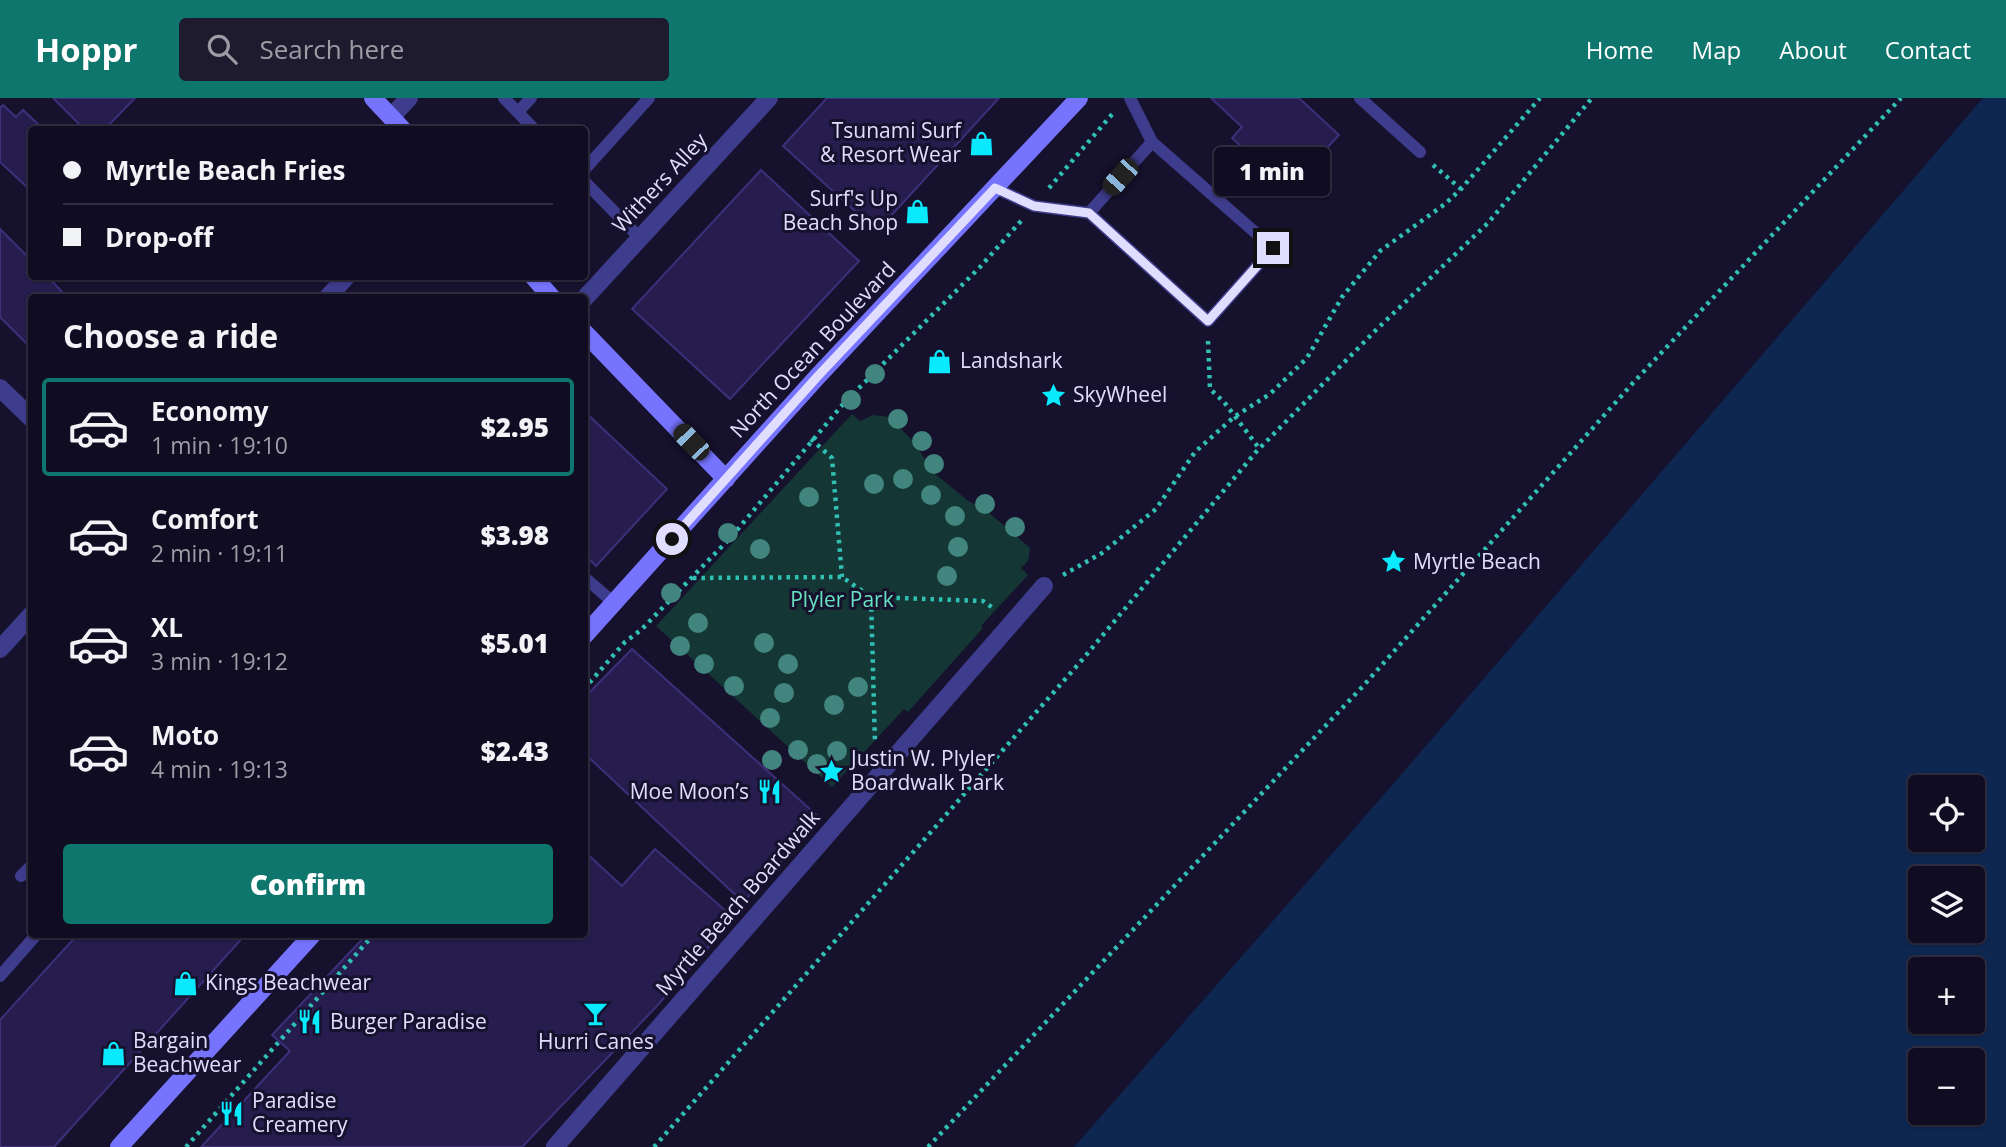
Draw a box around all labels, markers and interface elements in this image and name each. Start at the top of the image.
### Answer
search box [179,18,669,81]
text: Hoppr [35,27,137,72]
icon: search [203,30,241,68]
text: Search here [259,31,404,67]
text: Home [1586,33,1654,66]
text: Map [1692,33,1741,66]
text: About [1779,33,1847,66]
text: Contact [1885,33,1971,66]
place label: Tsunami Surf & Resort Wear [820,116,963,168]
street label: Withers Alley [606,126,713,238]
shop icon: Tsunami Surf & Resort Wear [967,129,995,157]
callout: 1 min [1215,146,1331,195]
text: Myrtle Beach Fries [105,152,346,188]
car [1099,154,1142,200]
text: 1 min [1239,155,1305,187]
place label: Surf's Up Beach Shop [783,184,898,236]
shop icon: Surf's Up Beach Shop [904,197,932,225]
text: Drop-off [105,219,213,255]
route end [1257,232,1289,264]
street label: North Ocean Boulevard [723,255,901,443]
text: Choose a ride [63,314,278,357]
place label: Landshark [960,346,1063,374]
shop icon: Landshark [926,347,954,375]
place label: SkyWheel [1073,380,1167,408]
place icon: SkyWheel [1039,381,1067,409]
text: Economy [151,393,269,429]
icon: car [67,396,130,459]
text: $2.95 [481,409,549,445]
car [669,420,714,464]
text: 1 min · 19:10 [151,429,288,461]
text: Comfort [151,501,258,537]
icon: car [67,504,130,567]
text: $3.98 [481,517,549,553]
route start [656,523,688,555]
text: 2 min · 19:11 [151,537,288,569]
place label: Myrtle Beach [1413,547,1541,575]
place icon: Myrtle Beach [1379,548,1407,576]
park label: Plyler Park [790,585,894,613]
text: XL [151,609,183,645]
icon: car [67,612,130,675]
text: $5.01 [481,625,549,661]
text: 3 min · 19:12 [151,645,288,677]
text: Moto [151,717,219,753]
icon: car [67,720,130,783]
text: $2.43 [481,733,549,769]
place label: Justin W. Plyler Boardwalk Park [849,744,1004,796]
text: 4 min · 19:13 [151,753,288,785]
place icon: Justin W. Plyler Boardwalk Park [817,757,845,785]
map controls [1908,775,1985,1125]
button: locate [1908,775,1985,852]
place label: Moe Moon’s [630,777,749,805]
restaurant icon: Moe Moon’s [755,778,783,806]
street label: Myrtle Beach Boardwalk [649,804,826,1001]
button: Confirm [63,844,553,924]
button: layers [1908,866,1985,943]
button: + [1908,957,1985,1034]
place label: Kings Beachwear [205,968,372,996]
shop icon: Kings Beachwear [171,969,199,997]
bar icon: Hurri Canes [582,999,610,1027]
place label: Burger Paradise [330,1007,487,1035]
restaurant icon: Burger Paradise [296,1008,324,1036]
place label: Bargain Beachwear [133,1026,242,1078]
place label: Hurri Canes [538,1027,654,1055]
shop icon: Bargain Beachwear [99,1039,127,1067]
button: − [1908,1048,1985,1125]
place label: Paradise Creamery [252,1086,348,1138]
restaurant icon: Paradise Creamery [218,1099,246,1127]

